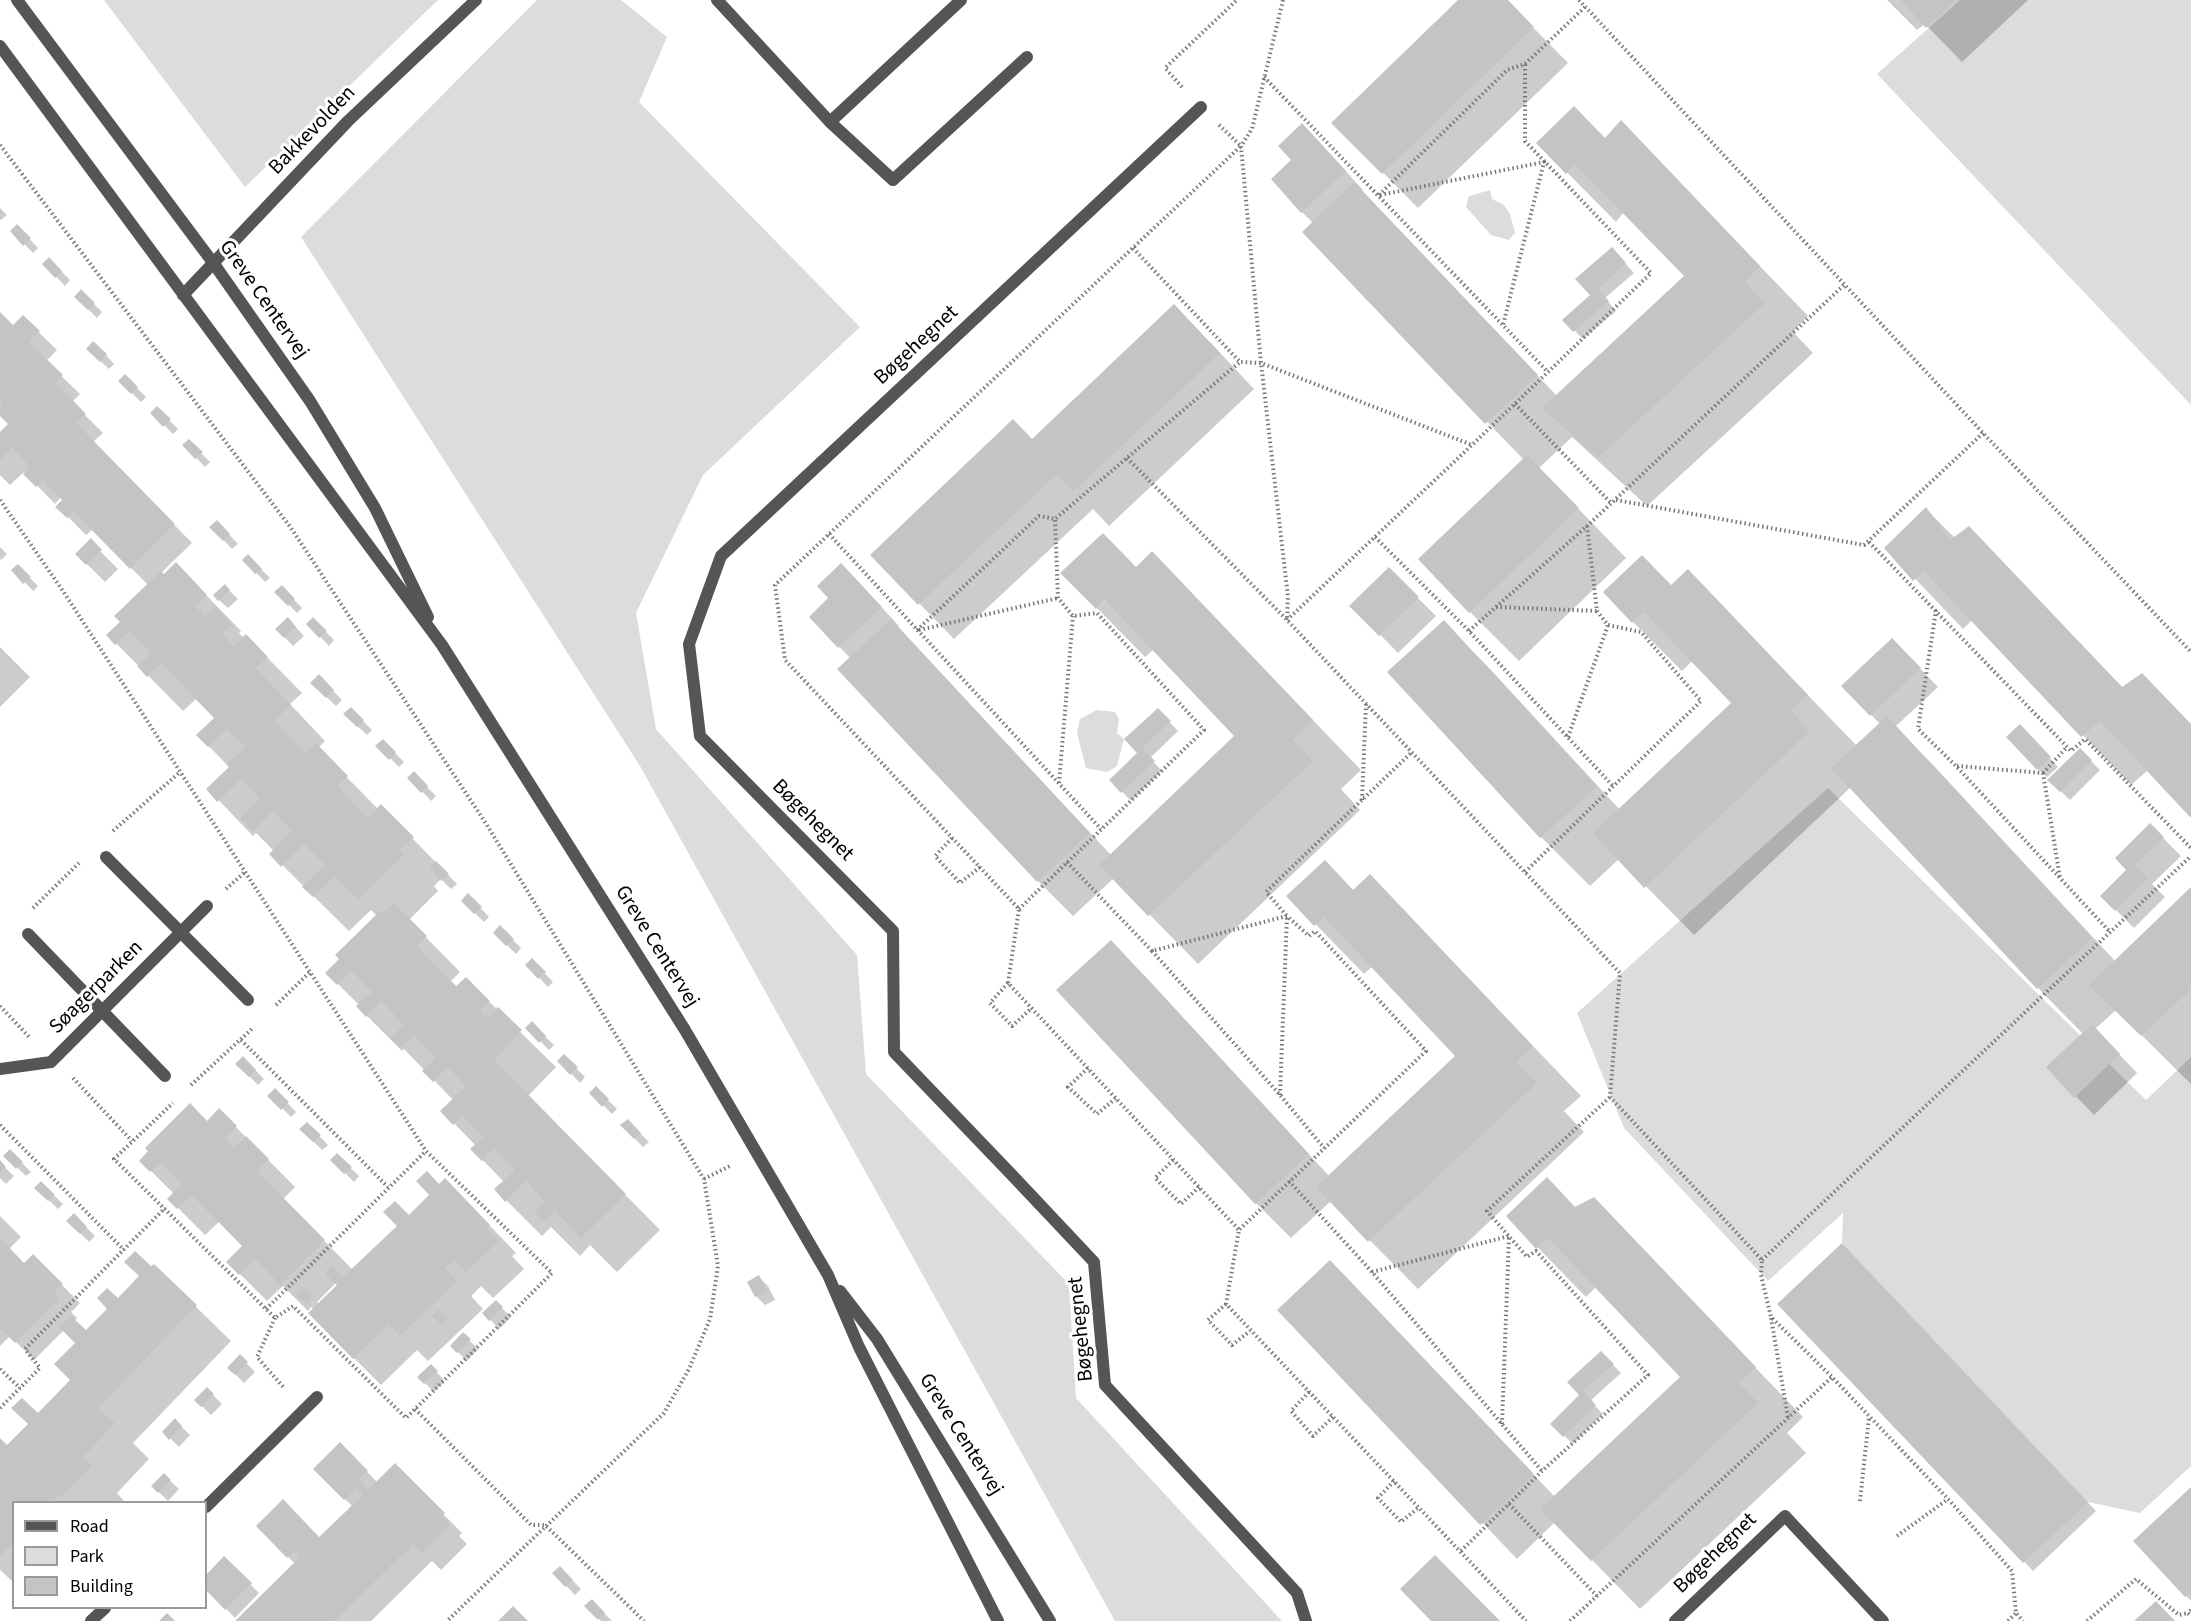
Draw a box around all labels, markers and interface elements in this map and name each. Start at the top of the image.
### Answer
street label: Bakkevolden [264,81,362,181]
street label: Greve Centervej [213,236,313,364]
street label: Bøgehegnet [870,301,964,391]
street label: Bøgehegnet [766,775,858,867]
street label: Greve Centervej [608,881,704,1013]
street label: Søagerparken [45,936,149,1040]
street label: Bøgehegnet [1064,1275,1100,1383]
street label: Greve Centervej [912,1369,1008,1501]
legend [12,1501,207,1609]
street label: Bøgehegnet [1669,1508,1763,1600]
text: Road [70,1514,109,1539]
text: Park [70,1544,104,1569]
text: Building [70,1574,133,1599]

